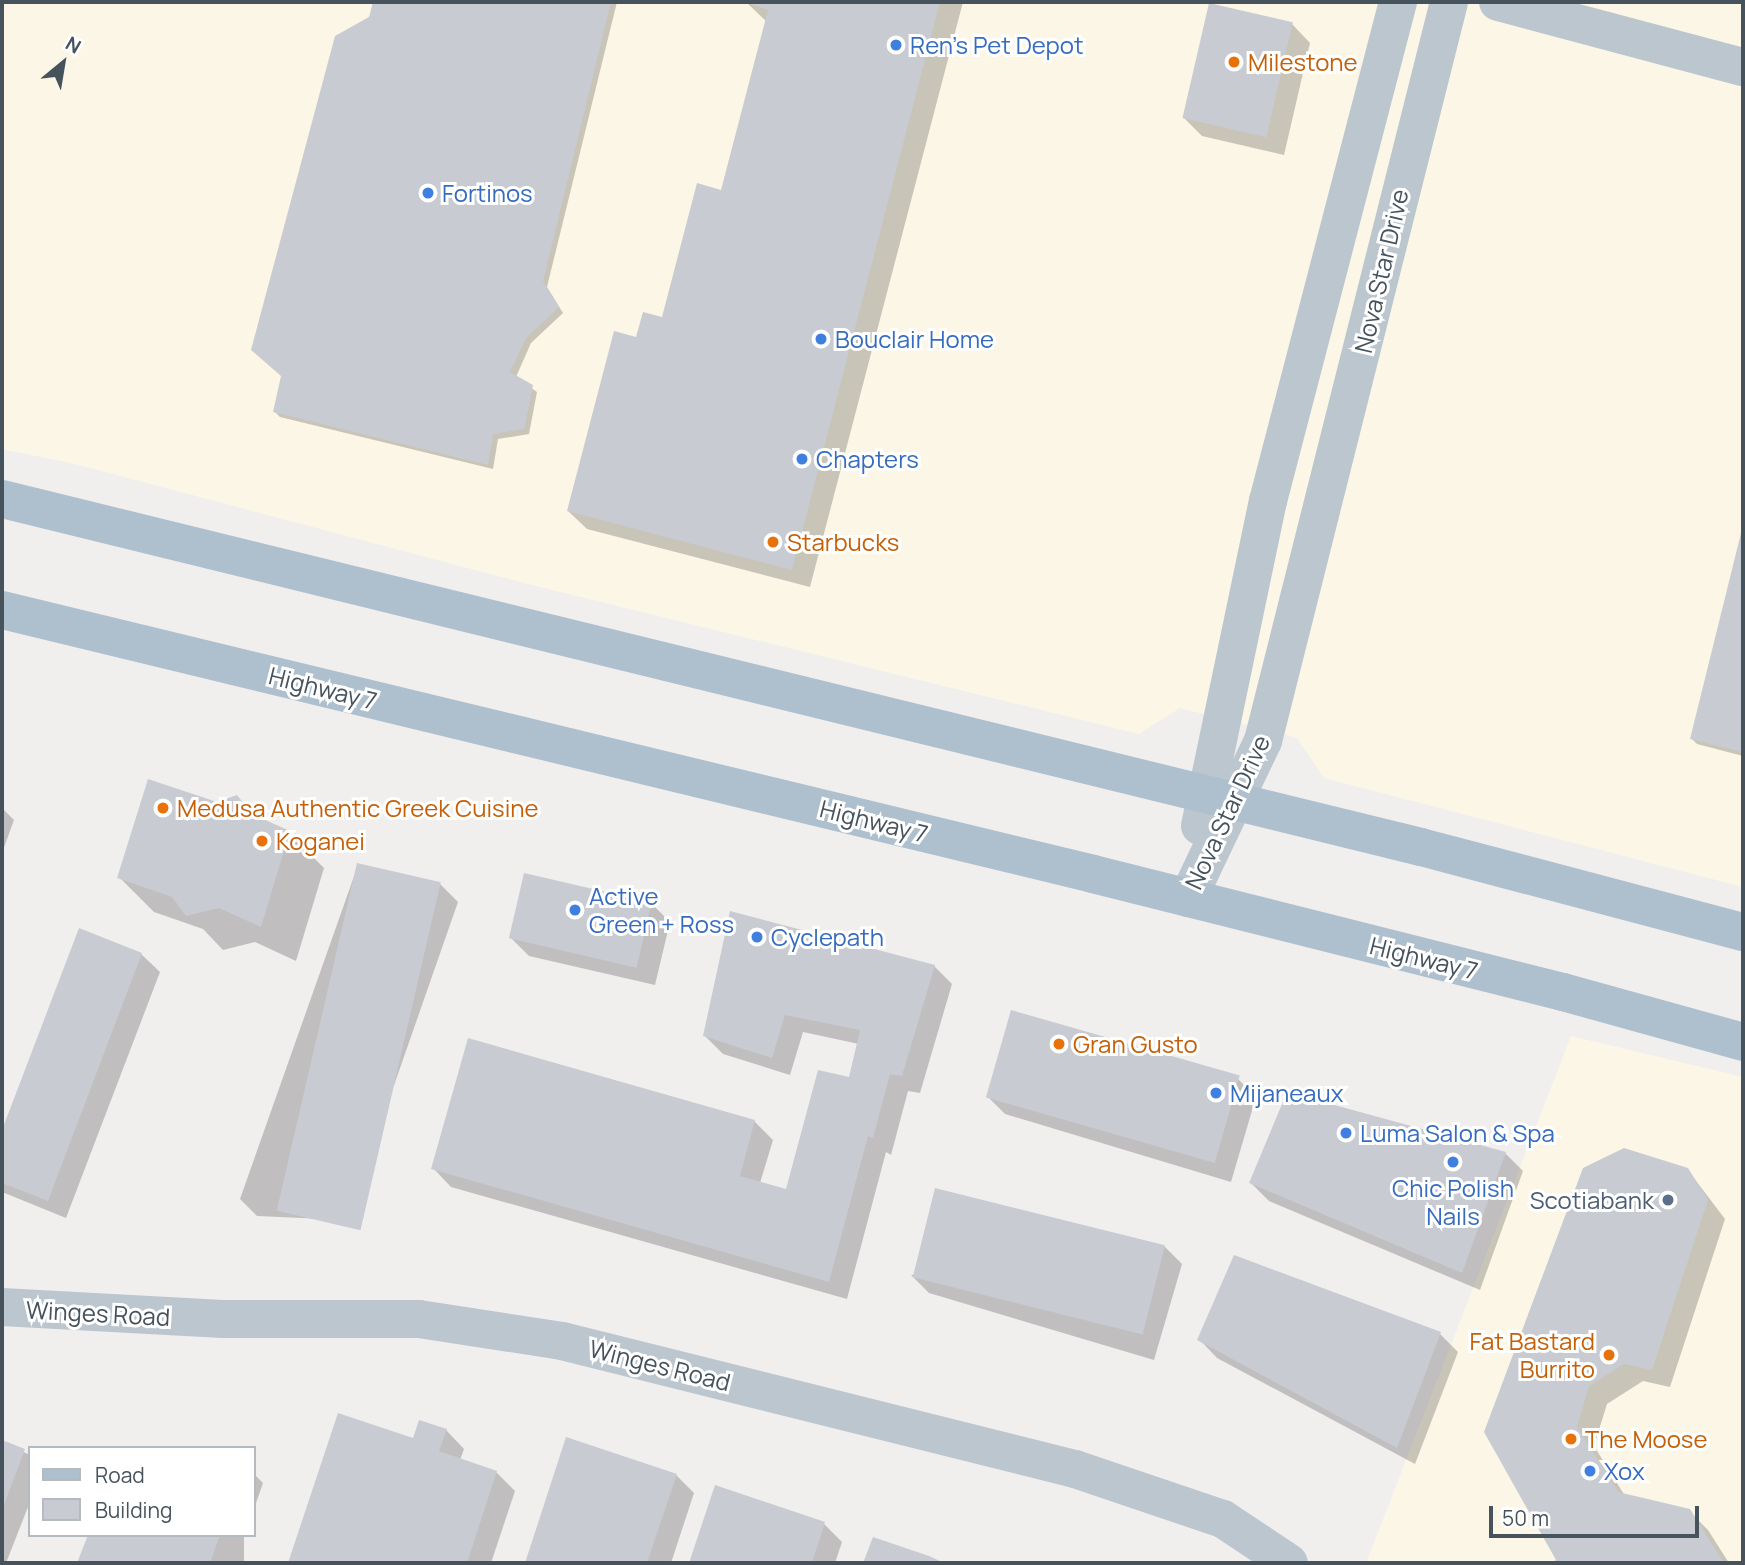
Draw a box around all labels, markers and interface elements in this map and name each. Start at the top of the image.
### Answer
north arrow [28,28,98,98]
text: N [61,30,86,59]
place label: Ren's Pet Depot [910,31,1083,59]
marker: Ren's Pet Depot [888,37,904,53]
place label: Milestone [1248,48,1358,76]
marker: Milestone [1226,54,1242,70]
place label: Fortinos [442,179,533,207]
marker: Fortinos [420,185,436,201]
street label: Nova Star Drive [1348,186,1414,356]
place label: Bouclair Home [835,325,994,353]
marker: Bouclair Home [813,331,829,347]
place label: Chapters [816,445,919,473]
marker: Chapters [794,451,810,467]
place label: Starbucks [787,528,899,556]
marker: Starbucks [765,534,781,550]
street label: Highway 7 [266,661,380,715]
street label: Nova Star Drive [1179,730,1275,894]
place label: Medusa Authentic Greek Cuisine [177,794,538,822]
street label: Highway 7 [817,794,931,848]
marker: Medusa Authentic Greek Cuisine [155,800,171,816]
place label: Koganei [276,827,365,855]
marker: Koganei [254,833,270,849]
place label: Active Green + Ross [589,882,734,938]
marker: Active Green + Ross [567,902,583,918]
place label: Cyclepath [771,923,884,951]
marker: Cyclepath [749,929,765,945]
street label: Highway 7 [1367,931,1481,985]
place label: Gran Gusto [1073,1030,1198,1058]
marker: Gran Gusto [1051,1036,1067,1052]
place label: Mijaneaux [1230,1079,1343,1107]
marker: Mijaneaux [1208,1085,1224,1101]
place label: Luma Salon & Spa [1360,1119,1555,1147]
marker: Luma Salon & Spa [1338,1125,1354,1141]
marker: Chic Polish Nails [1445,1154,1461,1170]
place label: Chic Polish Nails [1392,1174,1514,1230]
place label: Scotiabank [1530,1186,1654,1214]
marker: Scotiabank [1660,1192,1676,1208]
street label: Winges Road [25,1295,171,1331]
place label: Fat Bastard Burrito [1469,1327,1595,1383]
street label: Winges Road [586,1334,734,1396]
marker: Fat Bastard Burrito [1601,1347,1617,1363]
place label: The Moose [1585,1425,1707,1453]
marker: The Moose [1563,1431,1579,1447]
legend [28,1446,256,1537]
place label: Xox [1604,1457,1645,1485]
text: Road [95,1461,145,1489]
marker: Xox [1582,1463,1598,1479]
scale bar [1493,1492,1703,1536]
text: Building [95,1496,172,1524]
text: 50 m [1502,1504,1549,1532]

